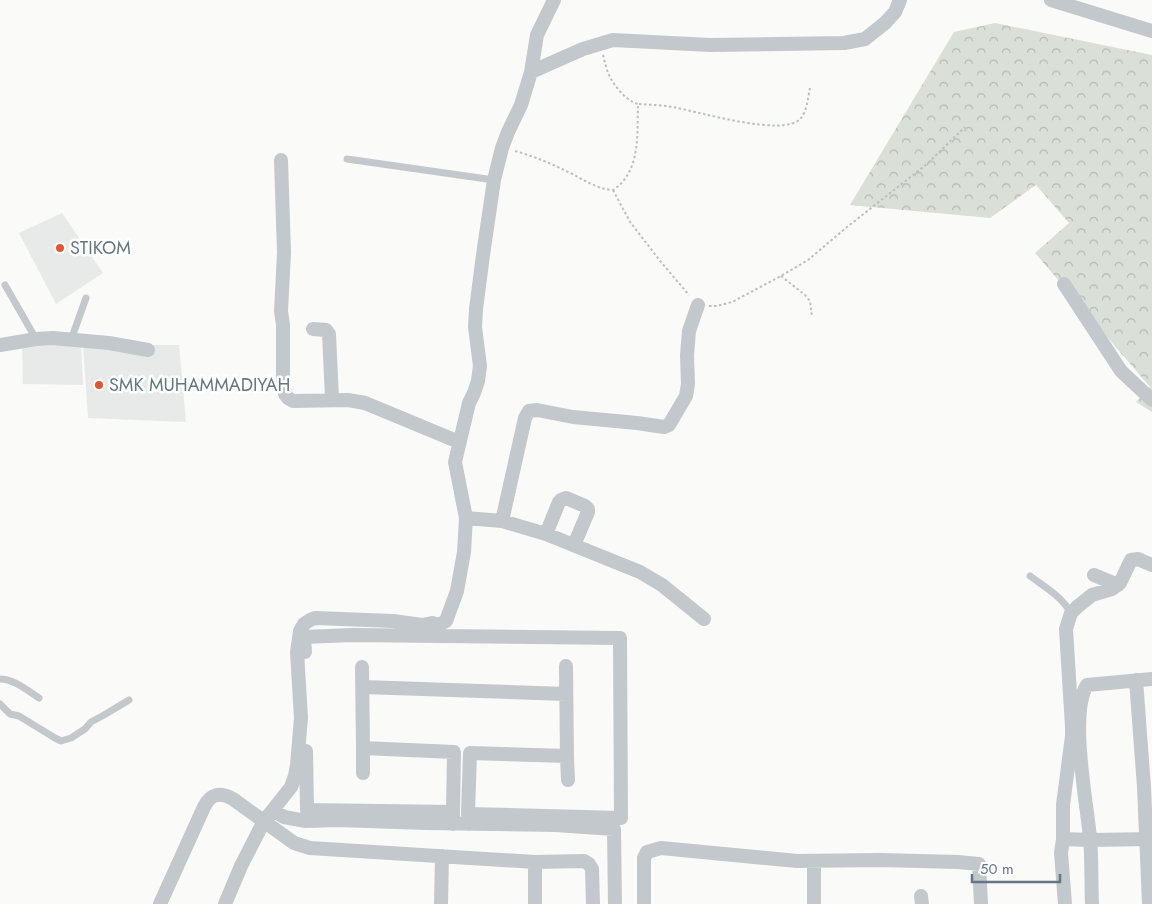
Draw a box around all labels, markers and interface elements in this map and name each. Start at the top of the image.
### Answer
place label: STIKOM [70,235,131,261]
marker: STIKOM [54,242,66,254]
place label: SMK MUHAMMADIYAH [109,372,290,398]
marker: SMK MUHAMMADIYAH [93,379,105,391]
scale bar [972,852,1060,884]
text: 50 m [980,858,1014,880]

